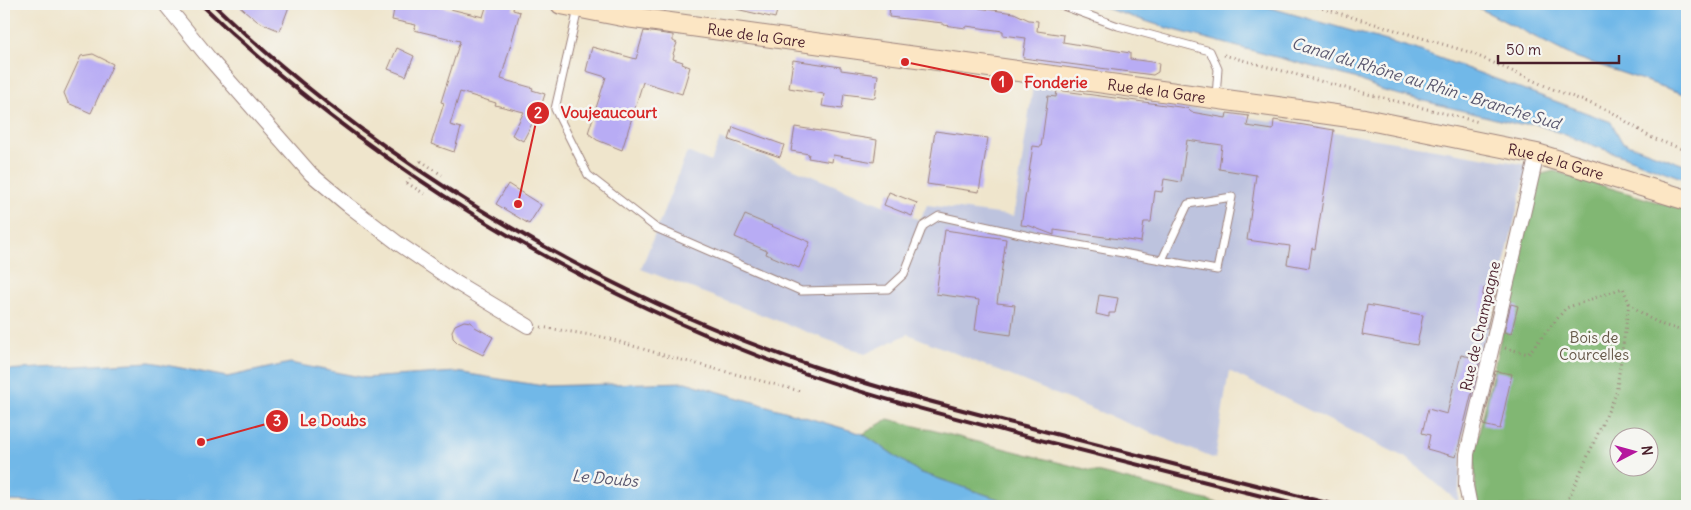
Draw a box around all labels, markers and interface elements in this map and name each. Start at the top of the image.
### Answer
street label: Rue de la Gare [706,19,807,51]
scale bar [1498,32,1620,64]
water label: Canal du Rhône au Rhin - Branche Sud [1289,33,1565,134]
text: 50 m [1506,40,1541,59]
callout: Fonderie [989,66,1098,97]
text: 1 [999,72,1005,91]
text: Fonderie [1024,72,1088,92]
street label: Rue de la Gare [1106,74,1207,107]
callout: Voujeaucourt [526,97,667,128]
text: Voujeaucourt [561,102,658,122]
text: 2 [534,103,542,122]
street label: Rue de la Gare [1506,139,1606,184]
street label: Rue de Champagne [1456,259,1504,393]
park label: Bois de Courcelles [1559,328,1629,364]
callout: Le Doubs [265,405,376,436]
text: Le Doubs [300,410,366,430]
text: 3 [273,411,281,430]
north arrow [1608,428,1658,478]
text: N [1637,445,1656,456]
water label: Le Doubs [571,465,640,491]

